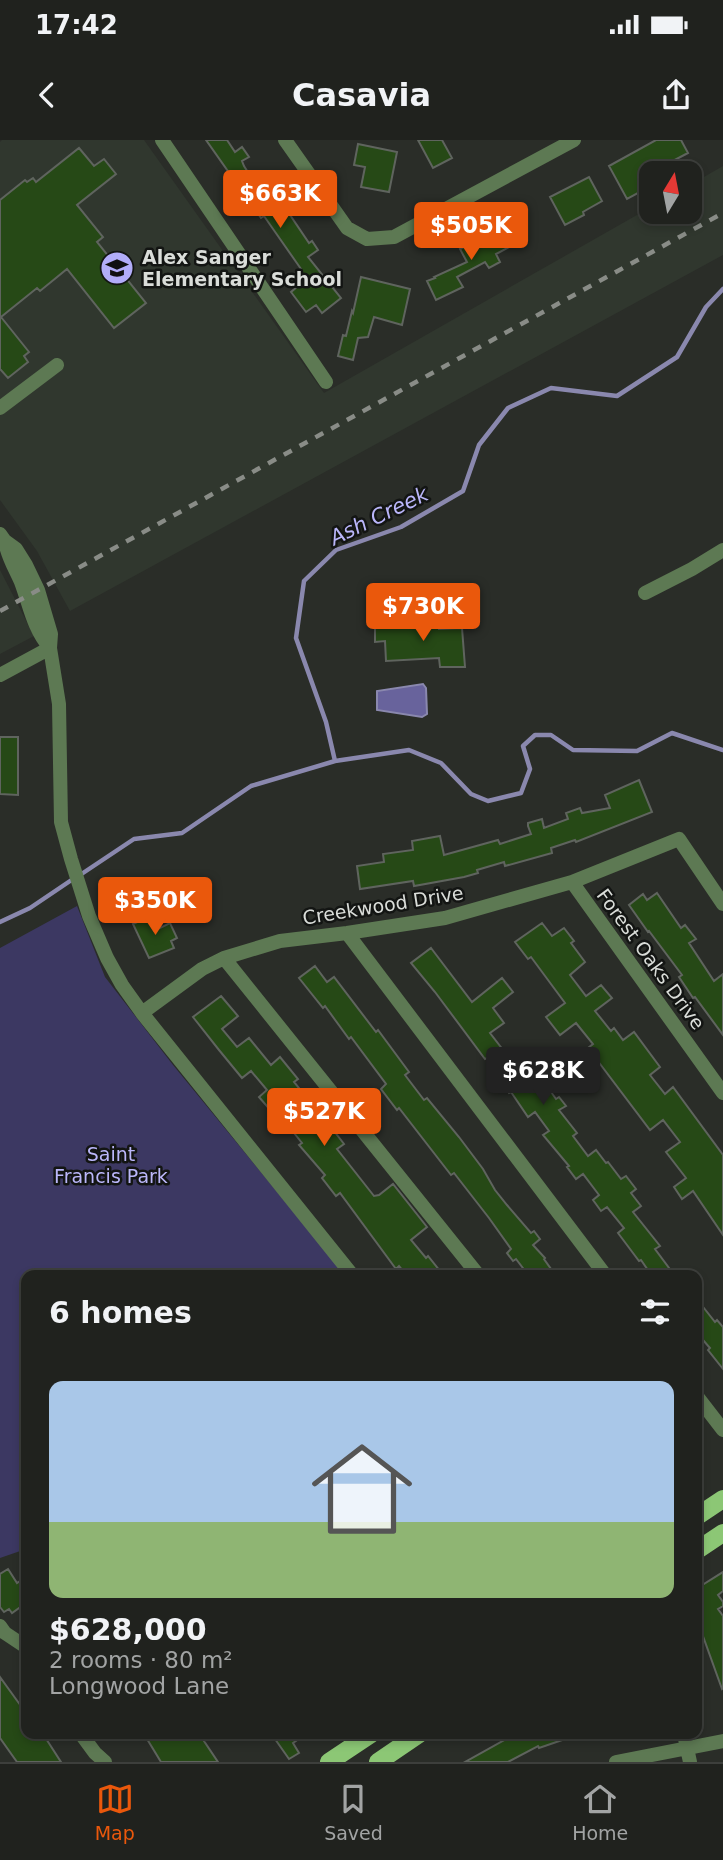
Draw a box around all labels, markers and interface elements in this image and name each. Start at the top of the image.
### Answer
text: 17:42 [35,10,118,40]
icon: back [28,76,66,114]
text: Casavia [292,76,431,114]
icon: share [657,76,695,114]
north arrow [639,161,702,224]
map controls [639,161,702,224]
pin: $663K [231,171,329,230]
text: $663K [239,180,321,206]
pin: $505K [422,202,520,262]
text: $505K [430,212,512,238]
place label: Alex Sanger Elementary School [142,246,342,290]
school or university icon: Alex Sanger Elementary School [98,249,136,287]
water label: Ash Creek [324,481,433,551]
pin: $730K [374,584,472,643]
text: $730K [382,593,464,619]
pin: $350K [106,878,204,937]
street label: Creekwood Drive [301,881,465,929]
street label: Forest Oaks Drive [593,884,709,1034]
text: $350K [114,887,196,913]
pin: $628K [494,1048,592,1107]
text: $628K [502,1057,584,1083]
pin: $527K [275,1088,373,1148]
text: $527K [283,1098,365,1124]
park label: Saint Francis Park [54,1143,168,1187]
icon: filters [636,1293,674,1331]
text: 6 homes [49,1295,192,1330]
icon: home [299,1426,425,1552]
text: $628,000 [49,1612,207,1647]
text: 2 rooms · 80 m² [49,1647,233,1673]
text: Longwood Lane [49,1673,229,1699]
tab: Map [95,1780,135,1844]
tab: Saved [324,1780,383,1844]
tab: Home [572,1780,628,1844]

